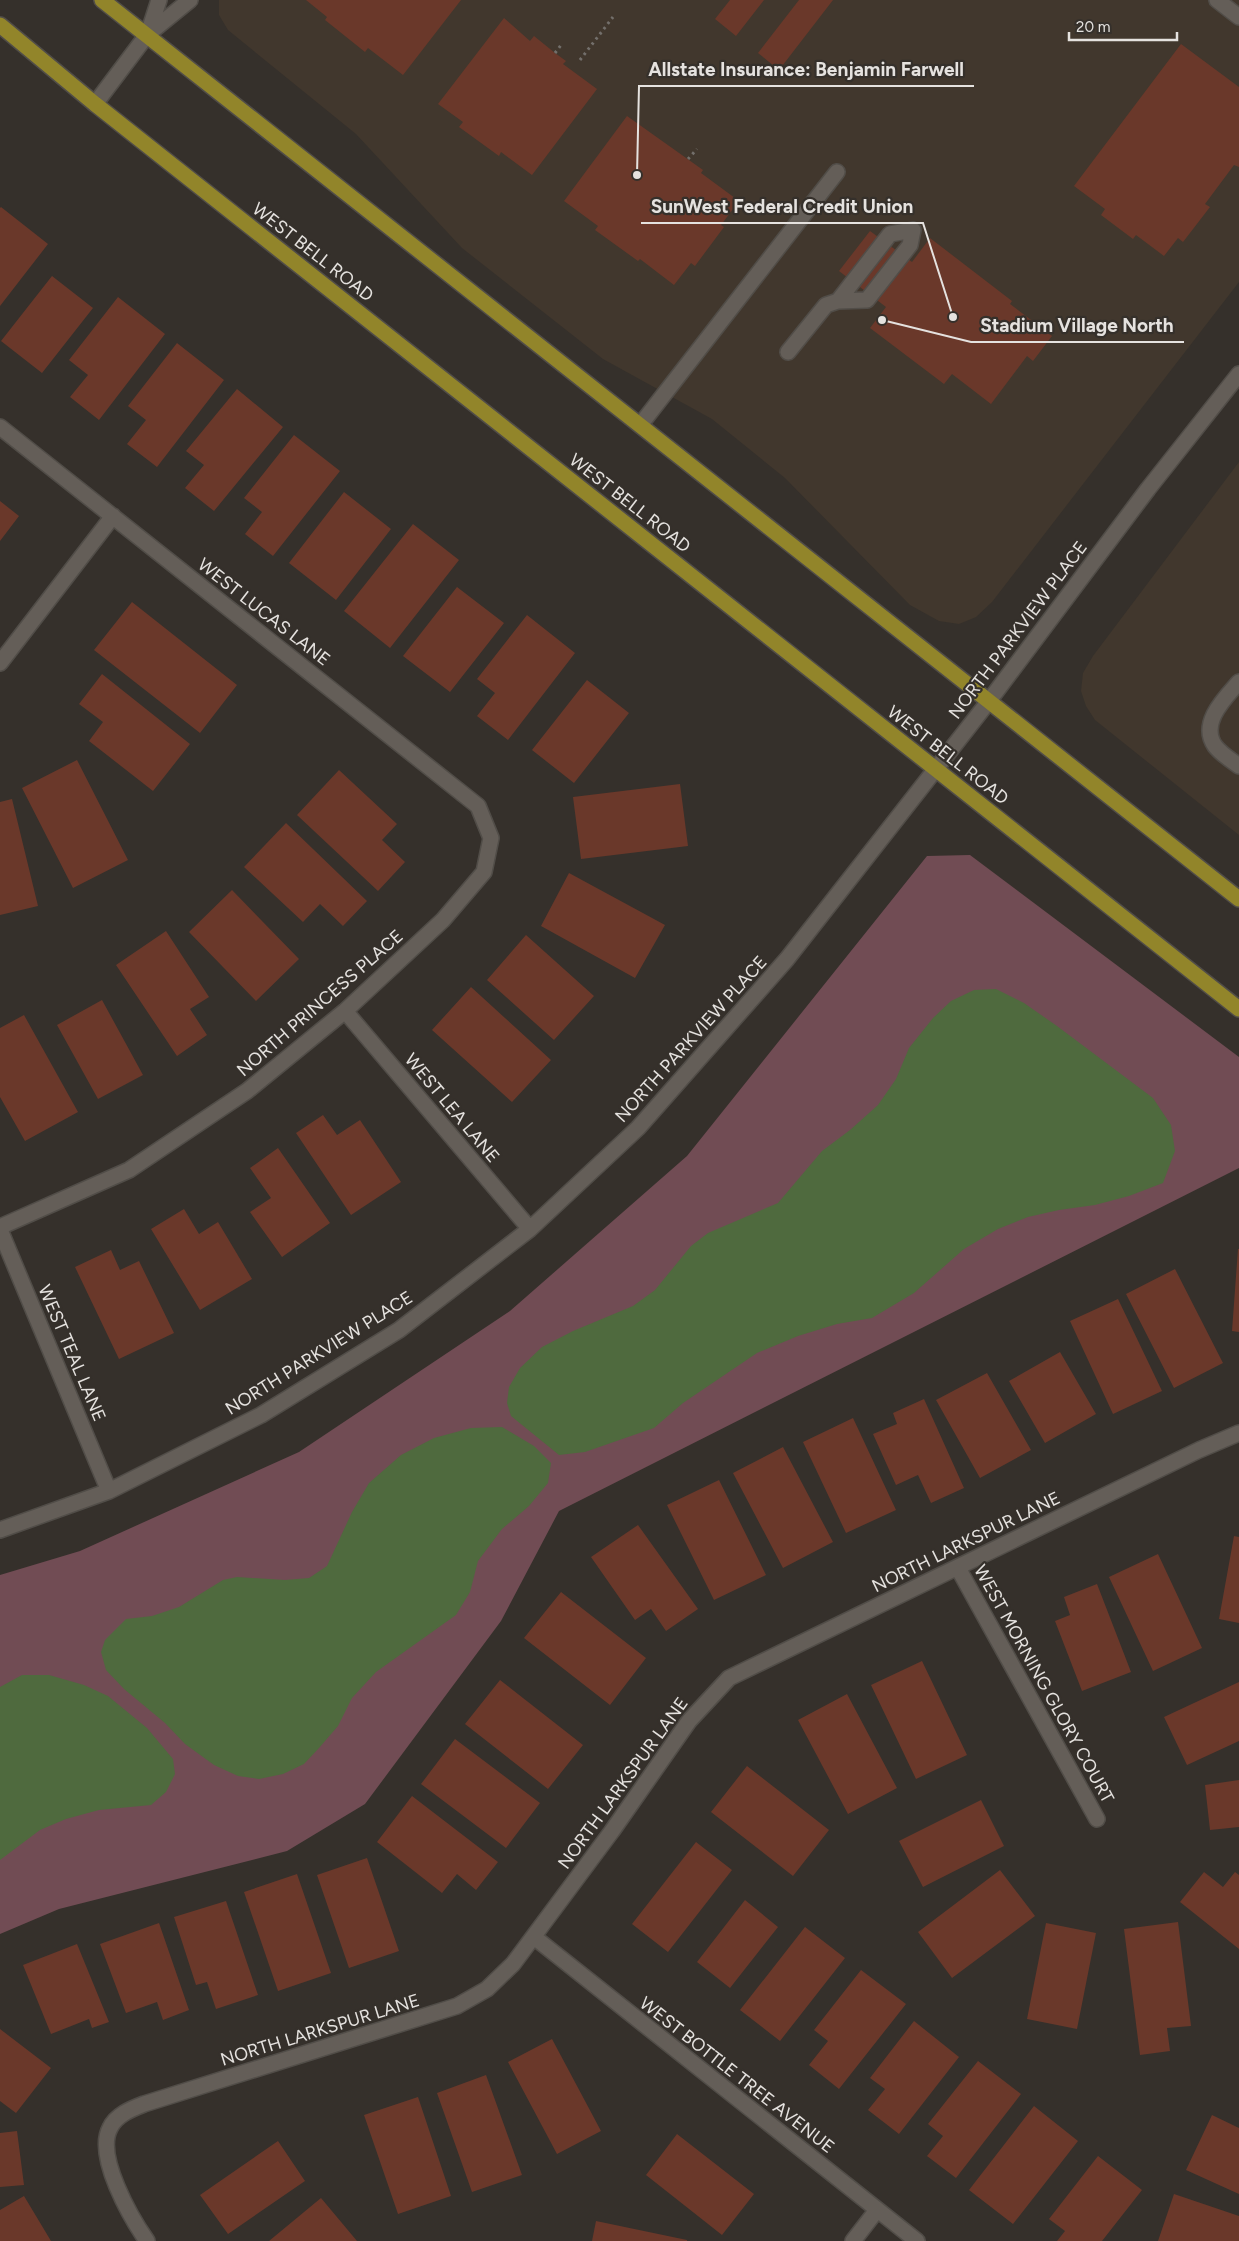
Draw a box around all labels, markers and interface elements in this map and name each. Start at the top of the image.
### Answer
scale bar [1069,10,1176,42]
text: 20 m [1076,18,1110,36]
callout: Allstate Insurance: Benjamin Farwell [639,52,974,86]
text: Allstate Insurance: Benjamin Farwell [648,58,964,81]
callout: SunWest Federal Credit Union [641,189,923,223]
text: SunWest Federal Credit Union [651,195,913,218]
street label: WEST BELL ROAD [248,198,378,306]
callout: Stadium Village North [971,308,1184,342]
text: Stadium Village North [980,314,1174,337]
street label: WEST BELL ROAD [565,449,695,557]
street label: NORTH PARKVIEW PLACE [944,537,1092,723]
street label: WEST LUCAS LANE [193,553,335,671]
street label: WEST BELL ROAD [883,701,1013,809]
street label: NORTH PRINCESS PLACE [232,925,408,1081]
street label: NORTH PARKVIEW PLACE [610,951,772,1127]
street label: WEST LEA LANE [400,1049,504,1167]
street label: WEST TEAL LANE [33,1281,111,1425]
street label: NORTH PARKVIEW PLACE [221,1286,417,1420]
street label: NORTH LARKSPUR LANE [868,1487,1064,1597]
street label: WEST MORNING GLORY COURT [969,1561,1119,1807]
street label: NORTH LARKSPUR LANE [553,1693,693,1873]
street label: NORTH LARKSPUR LANE [218,1989,422,2071]
street label: WEST BOTTLE TREE AVENUE [635,1992,839,2158]

